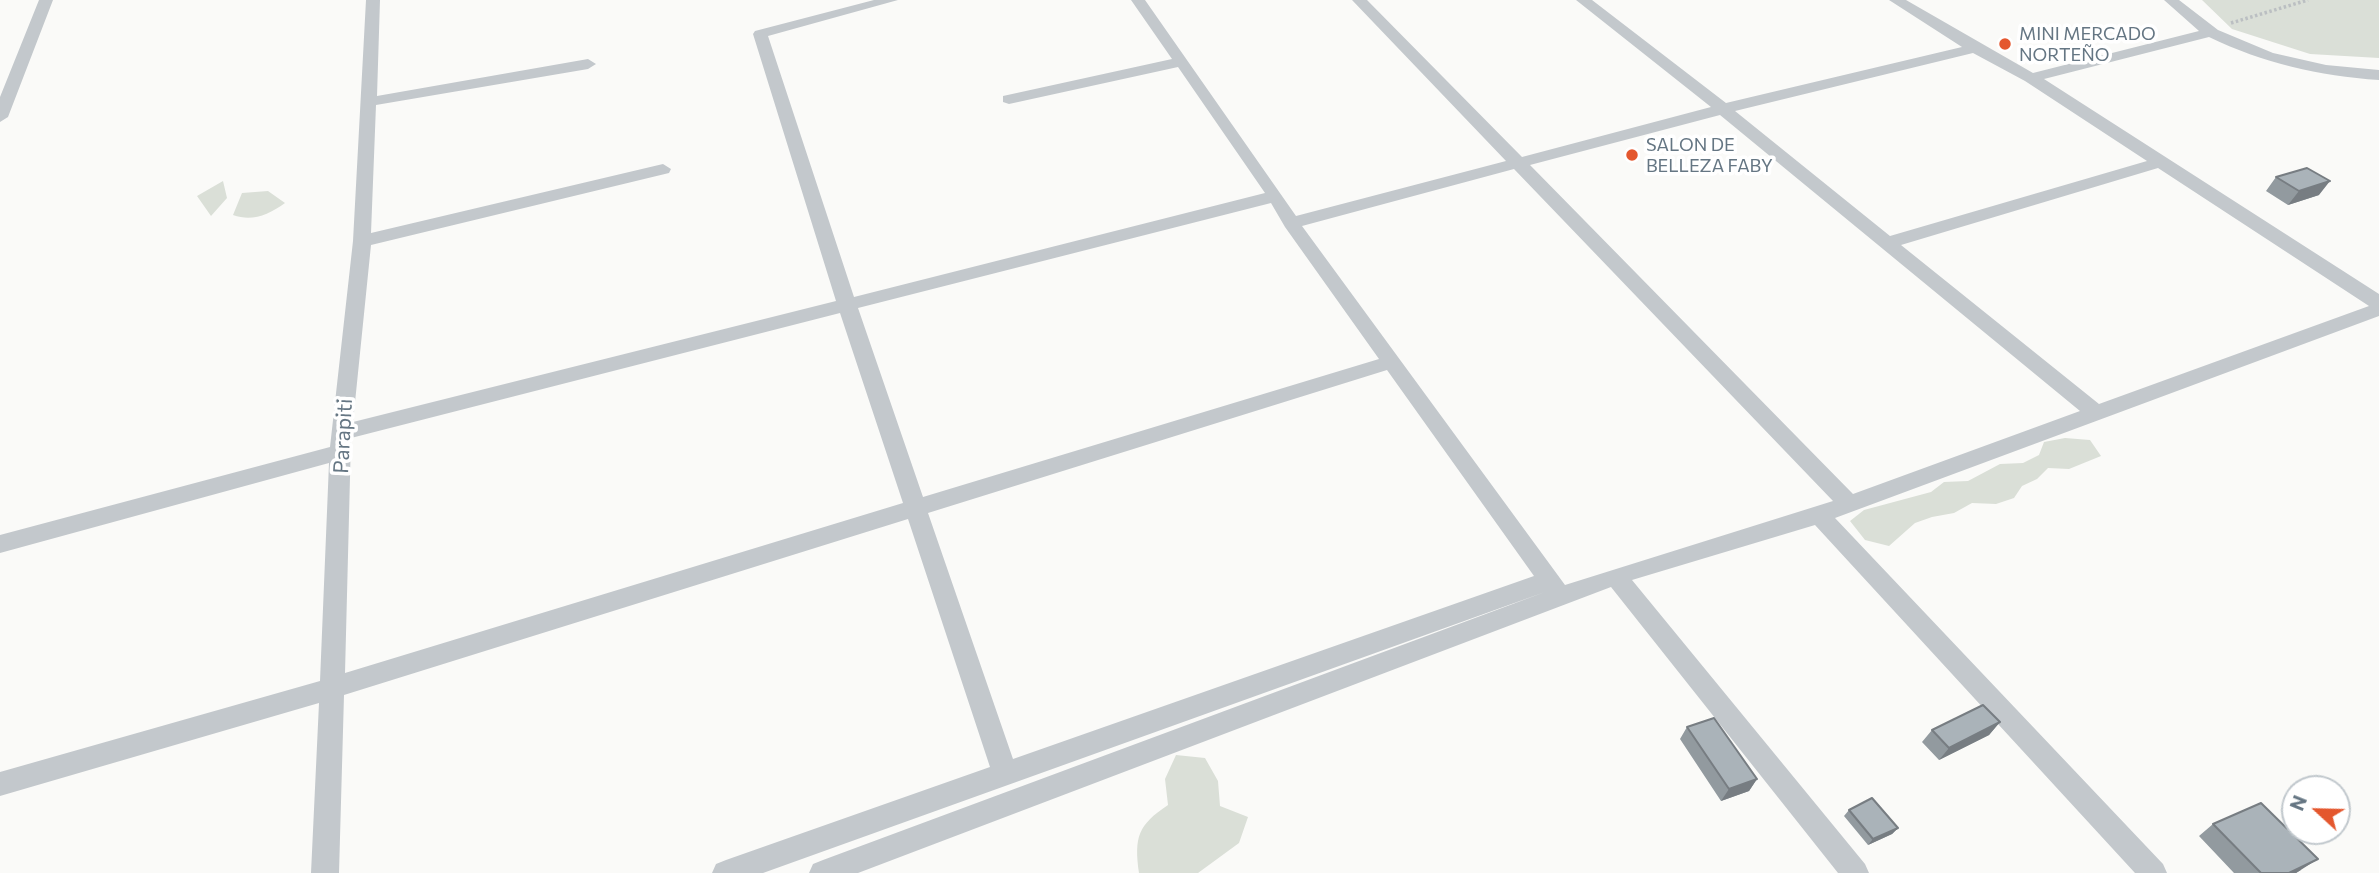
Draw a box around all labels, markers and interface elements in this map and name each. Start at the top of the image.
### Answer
place label: MINI MERCADO NORTEÑO [2019,23,2156,66]
marker: MINI MERCADO NORTEÑO [1997,36,2013,52]
place label: SALON DE BELLEZA FABY [1646,134,1773,176]
marker: SALON DE BELLEZA FABY [1624,147,1640,163]
street label: Parapiti [328,398,358,474]
north arrow [2281,775,2351,845]
text: N [2285,792,2311,814]

